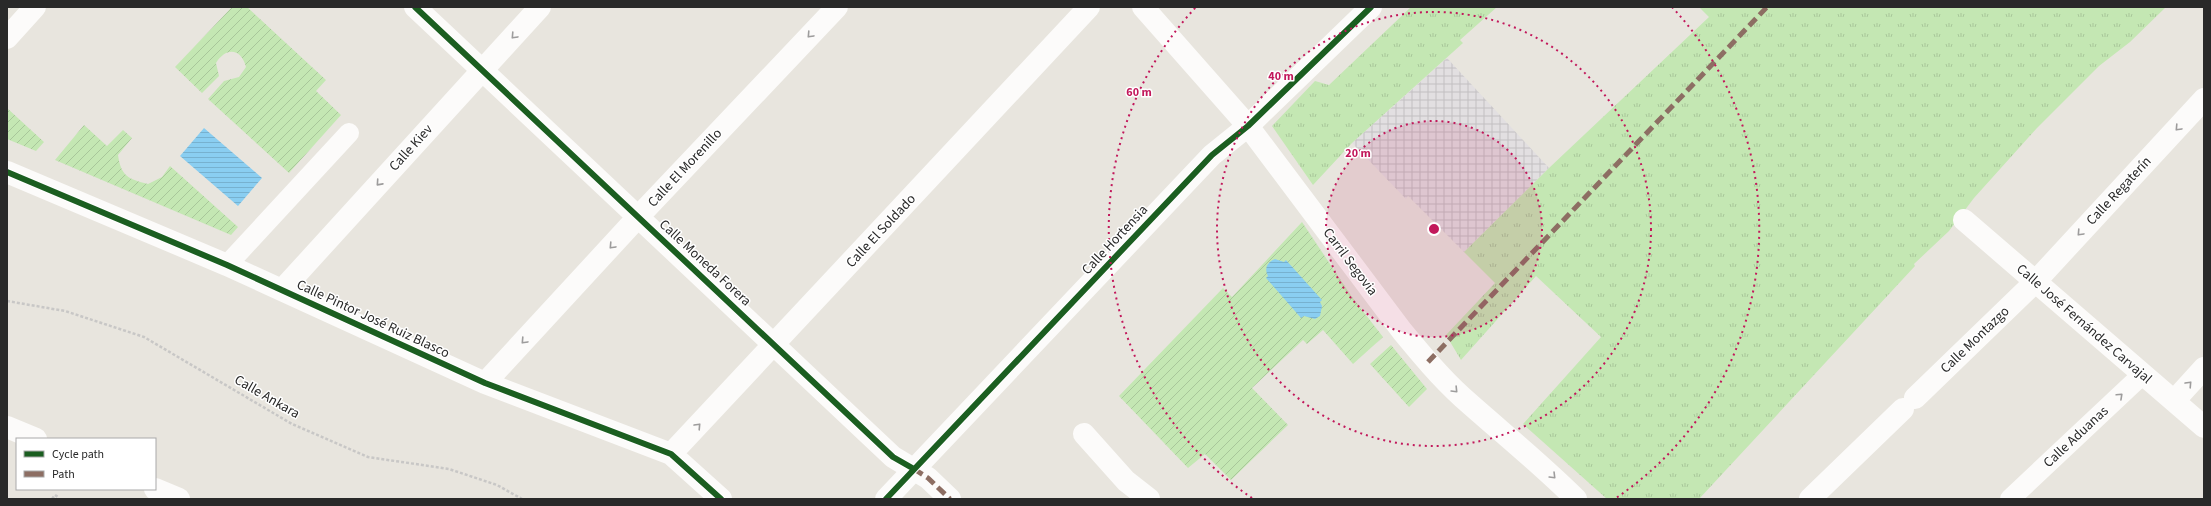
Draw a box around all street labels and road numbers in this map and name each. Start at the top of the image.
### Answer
street label: Calle Kiev [384,120,438,176]
street label: Calle El Morenillo [643,124,727,212]
street label: Calle Regaterín [2082,152,2156,230]
street label: Calle El Soldado [841,190,921,272]
street label: Calle Hortensia [1077,201,1153,279]
street label: Calle Moneda Forera [654,215,756,311]
street label: Carril Segovia [1318,224,1382,300]
street label: Calle José Fernández Carvajal [2012,259,2156,389]
street label: Calle Pintor José Ruiz Blasco [293,275,453,363]
street label: Calle Montazgo [1936,302,2014,378]
street label: Calle Ankara [231,370,303,424]
street label: Calle Aduanas [2039,401,2113,472]

